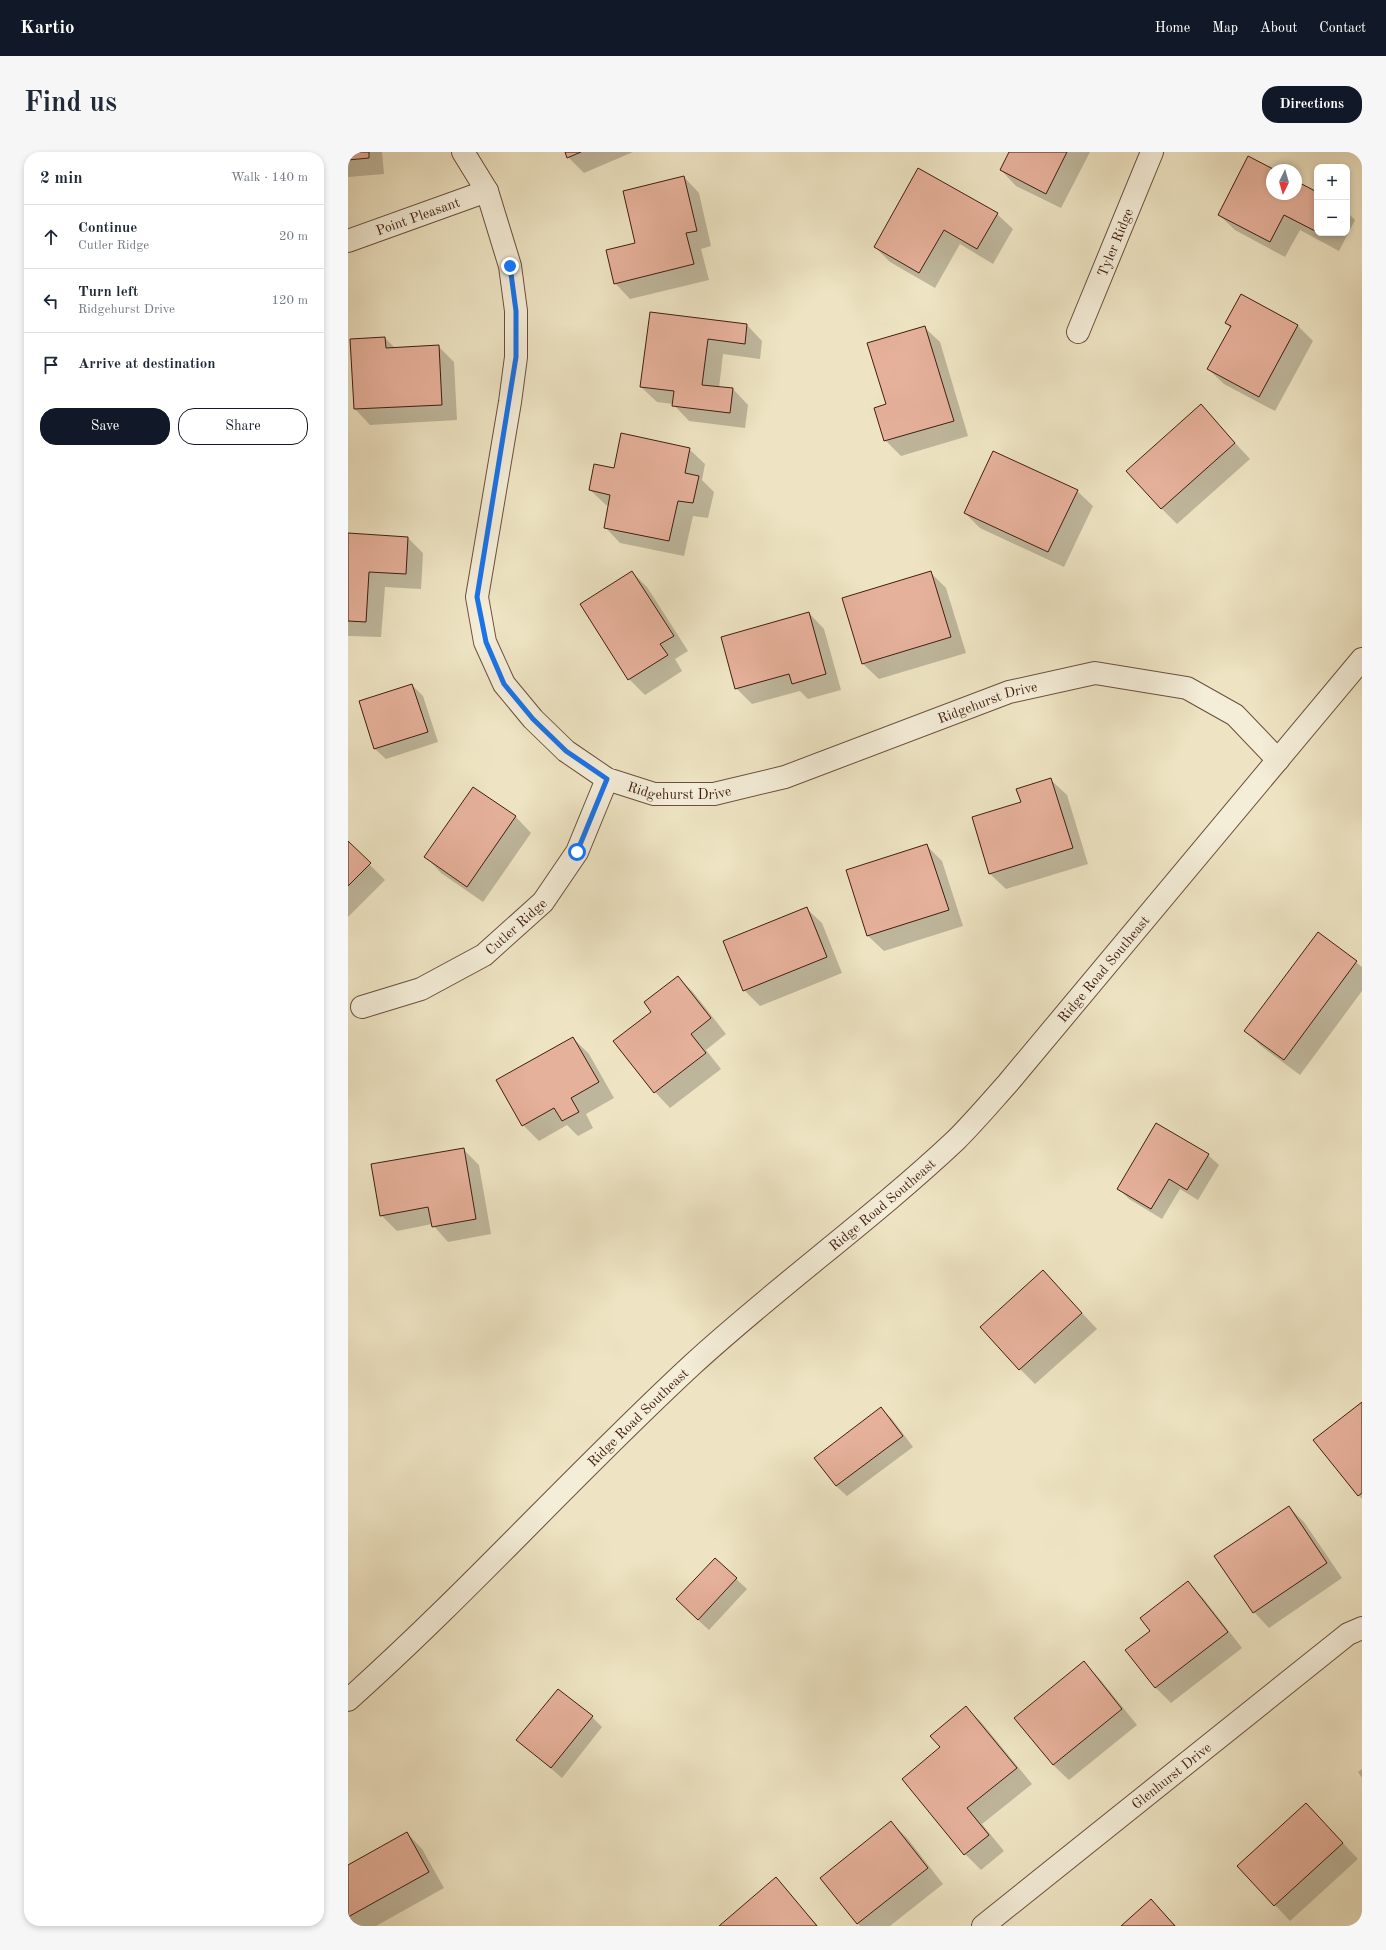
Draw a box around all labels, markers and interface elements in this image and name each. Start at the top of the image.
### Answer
text: Kartio [20,19,75,38]
text: Home [1155,21,1190,35]
text: Map [1212,21,1238,35]
text: About [1260,21,1297,35]
text: Contact [1319,21,1366,35]
button: Directions [1262,86,1362,123]
text: Find us [24,90,117,118]
north arrow [1266,164,1302,200]
map controls [1314,164,1350,236]
button: + [1314,164,1350,200]
text: 2 min [40,170,83,187]
text: Walk · 140 m [231,171,308,184]
street label: Point Pleasant [374,195,462,238]
button: − [1314,200,1350,236]
street label: Tyler Ridge [1096,206,1136,279]
text: Continue [78,221,137,236]
icon: ahead [40,226,62,248]
text: 20 m [279,230,308,243]
text: Cutler Ridge [78,239,149,252]
route end [501,257,519,275]
text: Turn left [78,285,138,300]
icon: left [40,290,62,312]
text: 120 m [271,294,308,307]
text: Ridgehurst Drive [78,303,175,316]
icon: arrive [40,354,62,376]
text: Arrive at destination [78,357,216,372]
button: Save [40,408,170,445]
button: Share [178,408,308,445]
street label: Ridgehurst Drive [936,680,1039,726]
street label: Ridgehurst Drive [626,780,733,802]
route start [568,843,586,861]
street label: Cutler Ridge [483,896,550,958]
street label: Ridge Road Southeast [1056,913,1152,1026]
street label: Ridge Road Southeast [827,1156,939,1254]
street label: Ridge Road Southeast [585,1366,692,1470]
street label: Glenhurst Drive [1129,1740,1214,1812]

